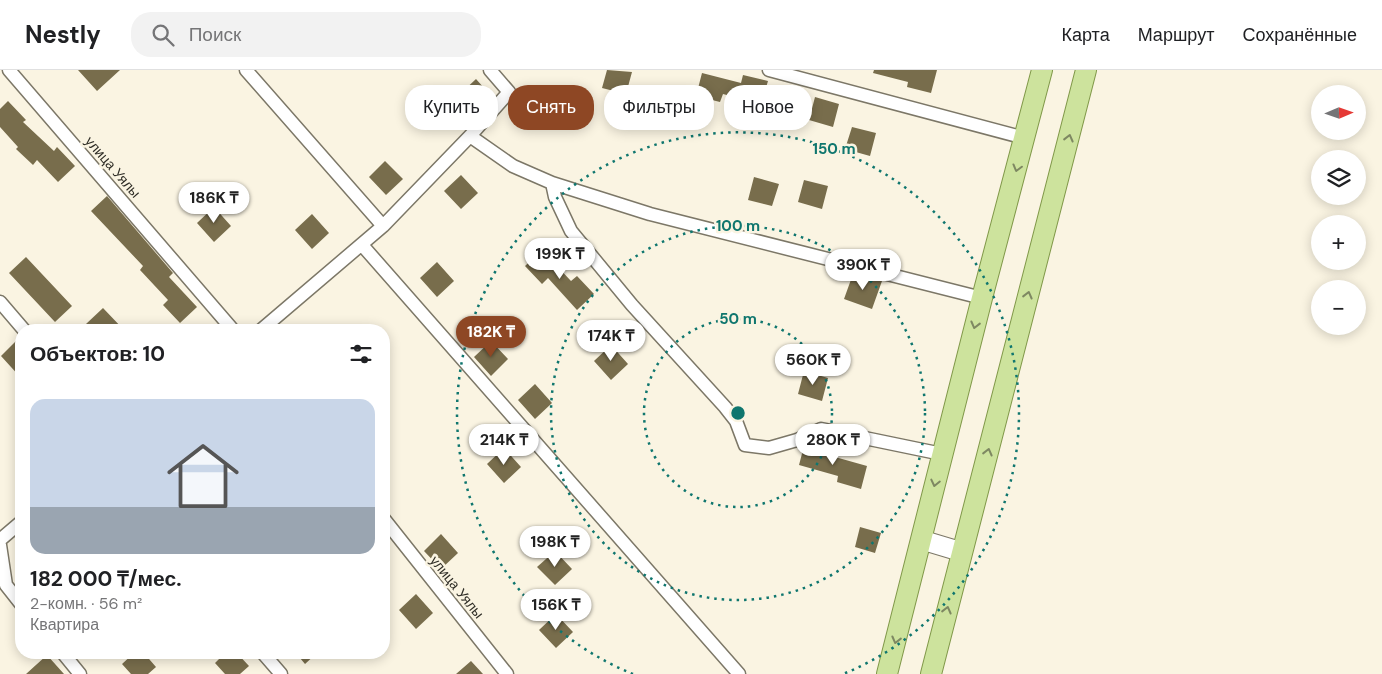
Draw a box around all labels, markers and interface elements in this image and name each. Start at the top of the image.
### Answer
search box [131,12,481,57]
text: Nestly [25,19,101,50]
icon: search [149,21,177,49]
text: Поиск [189,22,241,47]
text: Карта [1062,23,1110,47]
text: Маршрут [1138,23,1214,47]
text: Сохранённые [1242,23,1357,47]
chip: Купить [405,85,498,130]
chip: Снять [508,85,594,130]
chip: Фильтры [604,85,714,130]
chip: Новое [724,85,812,130]
north arrow [1311,85,1366,140]
map controls [1311,85,1366,335]
street label: улица Уялы [81,132,145,202]
one-way arrow [1063,134,1073,142]
text: 150 m [813,139,856,159]
button: layers [1311,150,1366,205]
one-way arrow [1012,164,1023,172]
pin: 186K ₸ [173,182,255,224]
text: 186K ₸ [189,187,239,208]
button: + [1311,215,1366,270]
text: 100 m [716,216,760,236]
pin: 199K ₸ [519,238,601,280]
text: 199K ₸ [535,243,585,264]
pin: 390K ₸ [822,248,904,291]
text: 390K ₸ [836,254,890,275]
button: − [1311,280,1366,335]
one-way arrow [1022,291,1033,300]
text: 50 m [719,309,757,329]
pin: 182K ₸ [450,316,532,358]
pin: 174K ₸ [570,320,652,362]
one-way arrow [970,320,981,329]
text: 182K ₸ [467,321,515,342]
text: 174K ₸ [588,325,634,346]
text: Объектов: 10 [30,340,165,368]
icon: filters [347,340,375,368]
pin: 560K ₸ [772,344,854,386]
text: 560K ₸ [786,349,840,370]
centre of rings [729,404,747,422]
pin: 214K ₸ [463,424,545,466]
pin: 280K ₸ [792,424,874,466]
text: 214K ₸ [480,429,528,450]
text: 280K ₸ [806,429,860,450]
icon: home [158,431,248,521]
one-way arrow [982,449,992,457]
one-way arrow [930,478,941,487]
pin: 198K ₸ [514,526,596,568]
text: 198K ₸ [531,531,579,552]
street label: улица Уялы [426,552,488,622]
text: 182 000 ₸/мес. [30,565,181,593]
pin: 156K ₸ [515,588,597,631]
text: 2-комн. · 56 m² [30,593,142,614]
text: 156K ₸ [532,594,580,615]
one-way arrow [941,605,952,614]
text: Квартира [30,614,99,635]
one-way arrow [891,636,902,645]

